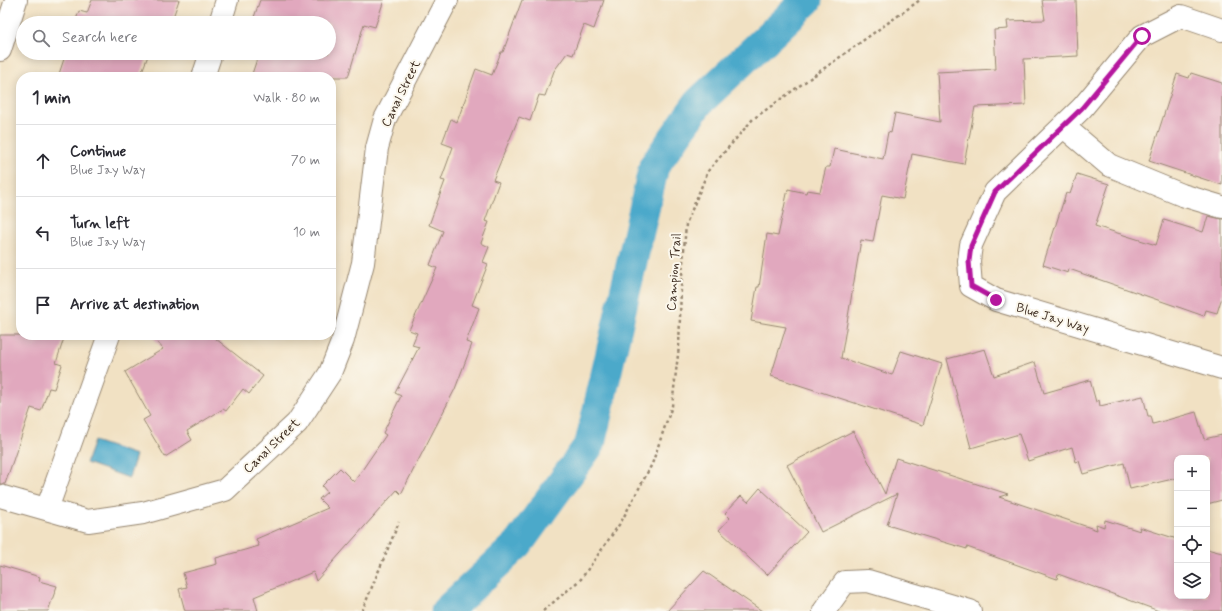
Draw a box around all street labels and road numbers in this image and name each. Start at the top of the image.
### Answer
street label: Canal Street [378,57,425,130]
street label: Campion Trail [663,233,686,312]
street label: Blue Jay Way [1014,299,1091,338]
street label: Canal Street [240,415,304,477]

